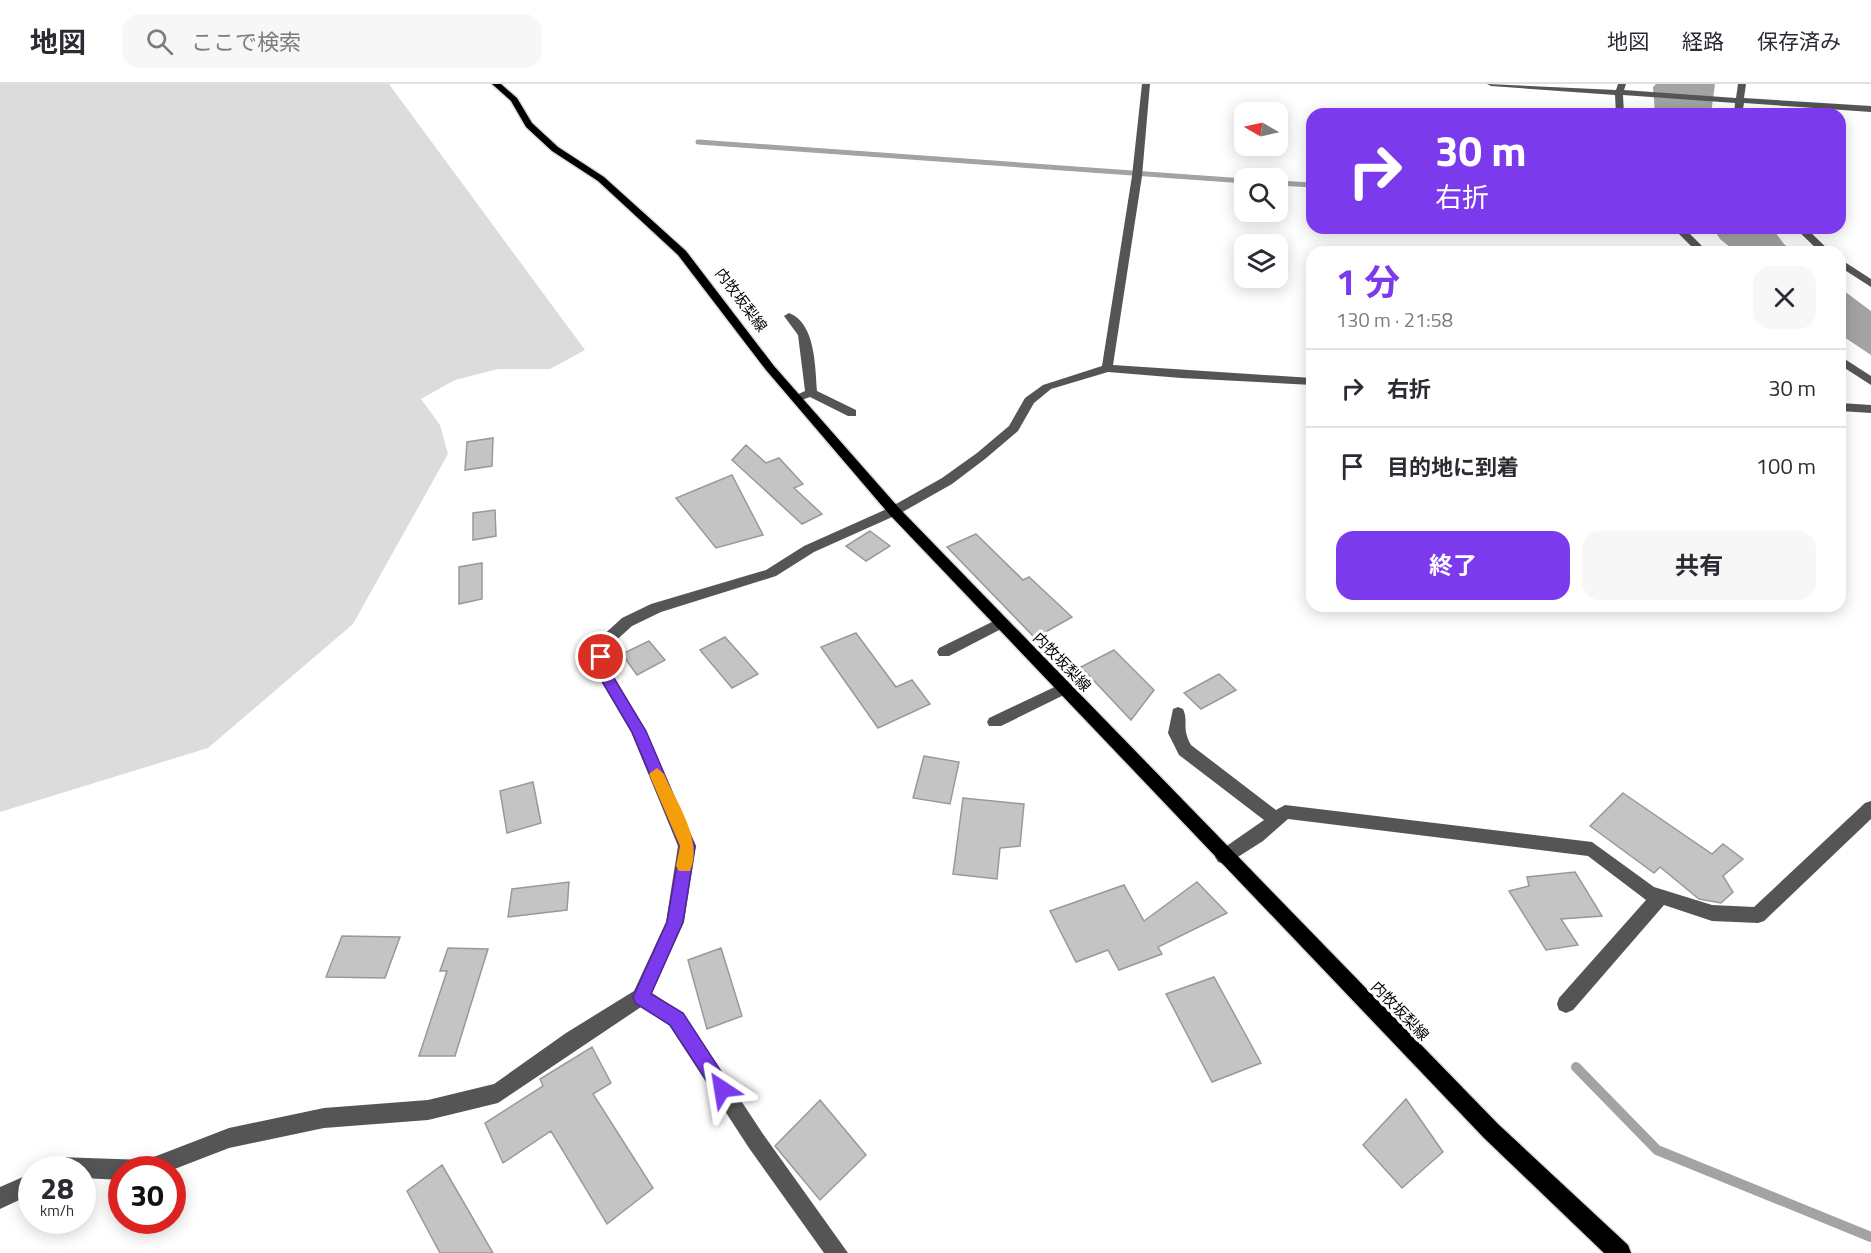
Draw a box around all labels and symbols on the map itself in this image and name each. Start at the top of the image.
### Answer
north arrow [1234,102,1288,156]
street label: 内牧坂梨線 [710,263,773,337]
street label: 内牧坂梨線 [1028,627,1097,697]
pin [575,631,626,682]
street label: 内牧坂梨線 [1366,976,1435,1046]
position arrow [690,1057,754,1121]
speed limit sign: 30 [108,1156,186,1234]

